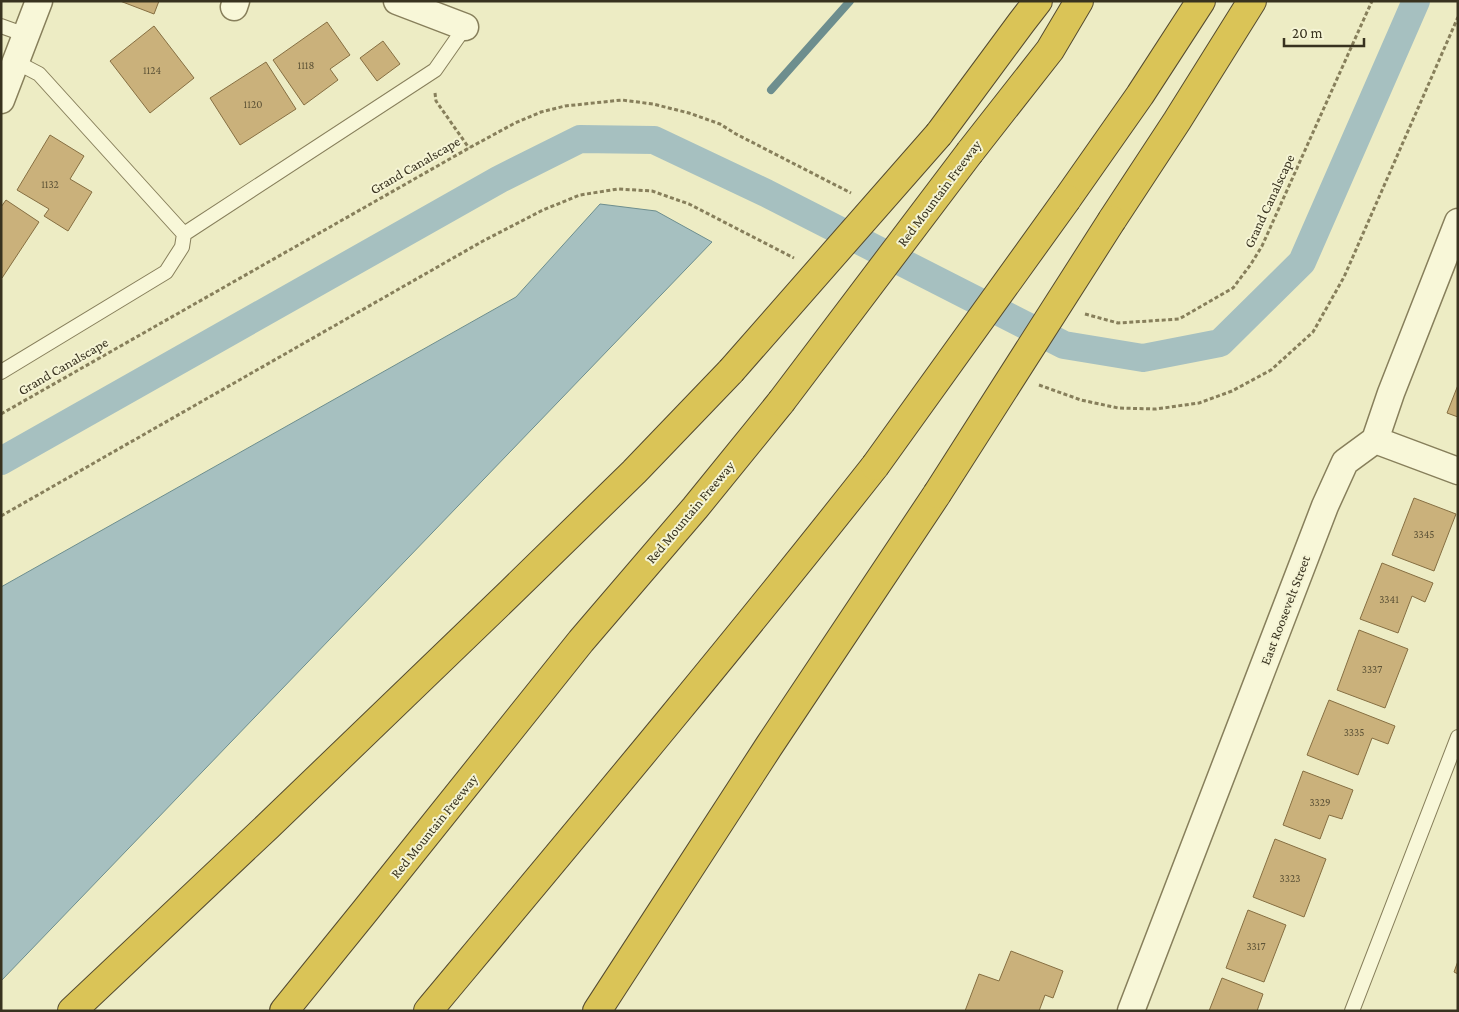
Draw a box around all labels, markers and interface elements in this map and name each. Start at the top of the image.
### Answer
scale bar [1284,15,1364,47]
text: 20 m [1292,25,1323,41]
house number: 1118 [298,59,315,71]
house number: 1124 [143,64,161,76]
house number: 1120 [244,98,262,110]
street label: Grand Canalscape [367,133,463,197]
street label: Red Mountain Freeway [894,136,985,249]
street label: Grand Canalscape [1240,152,1298,250]
house number: 1132 [41,178,59,190]
street label: Grand Canalscape [15,334,111,398]
street label: Red Mountain Freeway [642,457,738,567]
house number: 3345 [1413,528,1435,540]
street label: East Roosevelt Street [1257,553,1313,667]
house number: 3341 [1379,593,1399,605]
house number: 3337 [1362,663,1382,675]
house number: 3335 [1344,726,1364,738]
street label: Red Mountain Freeway [387,770,481,881]
house number: 3329 [1309,796,1331,808]
house number: 3323 [1280,872,1300,884]
house number: 3317 [1246,940,1266,952]

